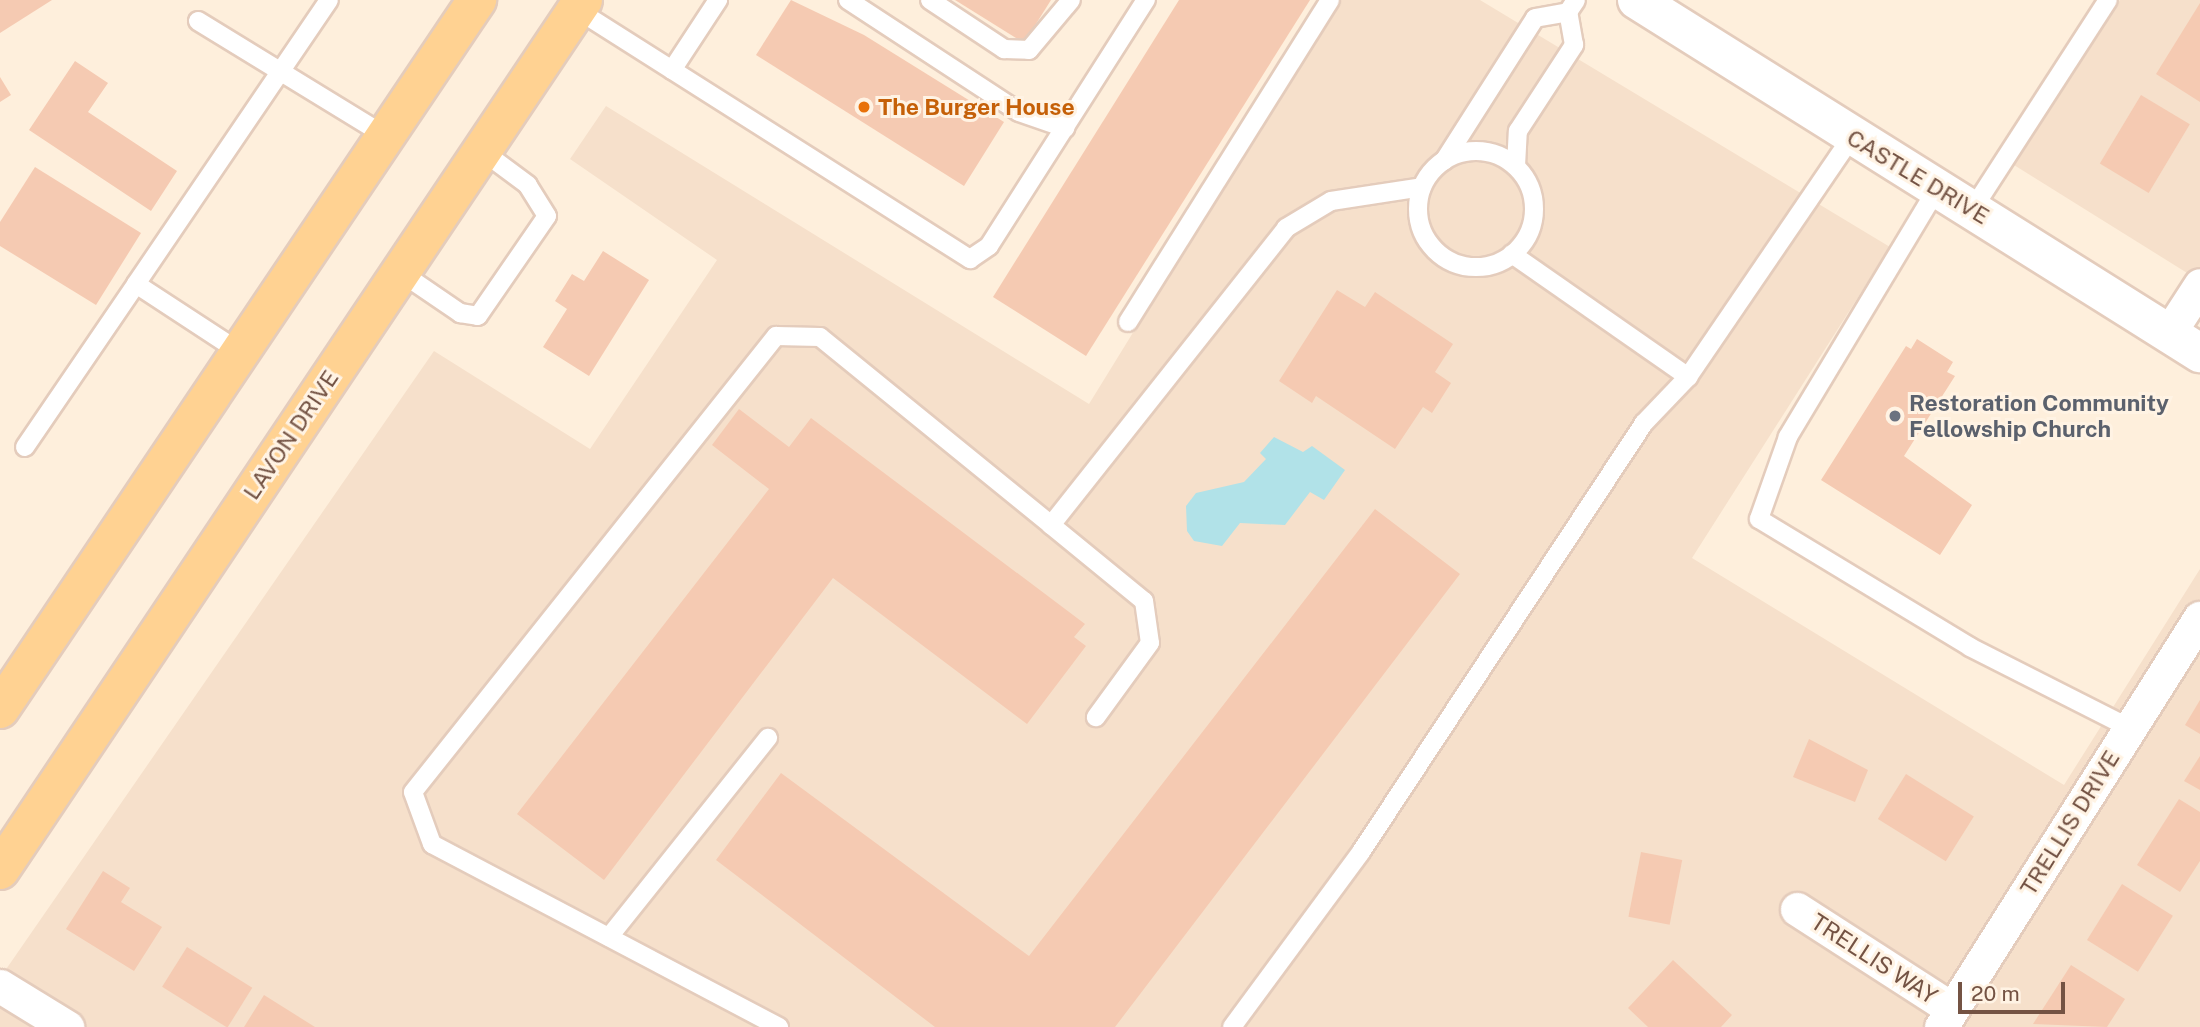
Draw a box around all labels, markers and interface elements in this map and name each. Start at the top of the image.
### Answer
place label: The Burger House [878,93,1075,121]
marker: The Burger House [856,99,872,115]
street label: CASTLE DRIVE [1842,124,1994,230]
street label: LAVON DRIVE [238,365,344,505]
place label: Restoration Community Fellowship Church [1909,389,2169,443]
marker: Restoration Community Fellowship Church [1887,408,1903,424]
street label: TRELLIS DRIVE [2014,746,2126,900]
street label: TRELLIS WAY [1805,908,1943,1010]
scale bar [1962,968,2069,1012]
text: 20 m [1971,981,2020,1006]

